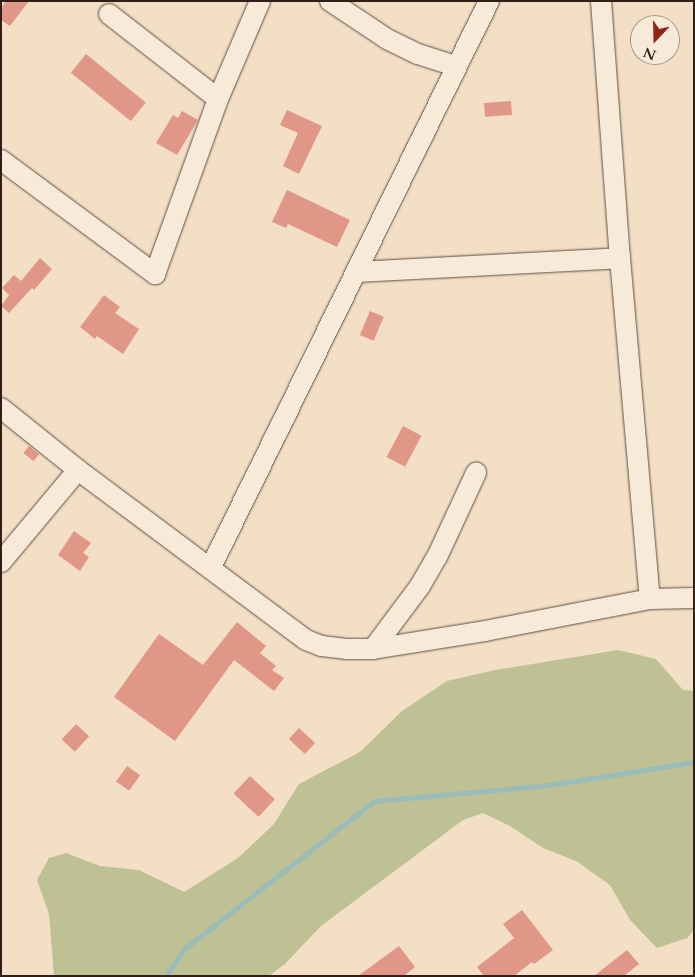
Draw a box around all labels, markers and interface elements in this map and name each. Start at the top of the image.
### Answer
north arrow [630,15,680,65]
text: N [641,42,659,65]

